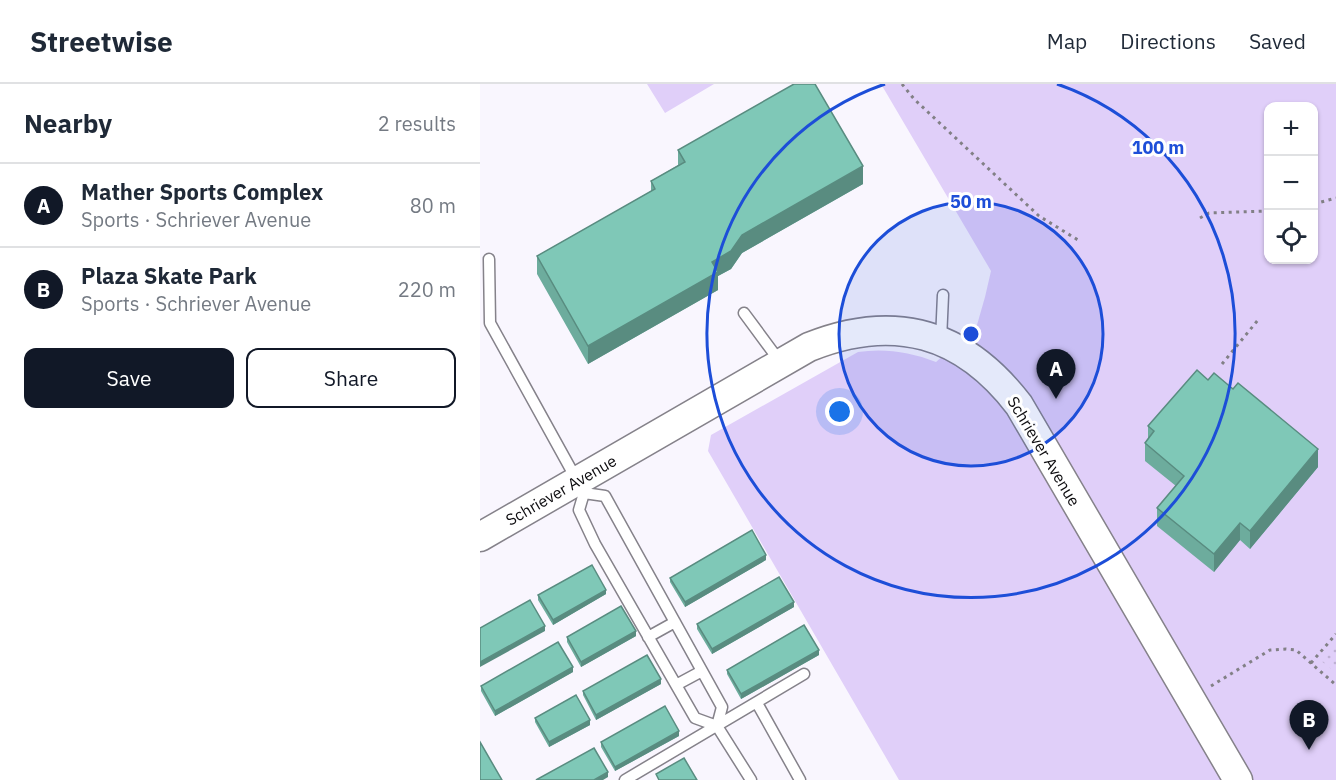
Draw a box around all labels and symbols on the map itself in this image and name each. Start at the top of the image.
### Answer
text: 100 m [1132,136,1184,159]
text: 50 m [950,190,992,213]
centre of rings [961,324,981,344]
pin: A [1036,350,1076,399]
street label: Schriever Avenue [1003,392,1085,510]
your location [825,397,854,426]
street label: Schriever Avenue [502,450,620,530]
pin: B [1290,700,1328,750]

